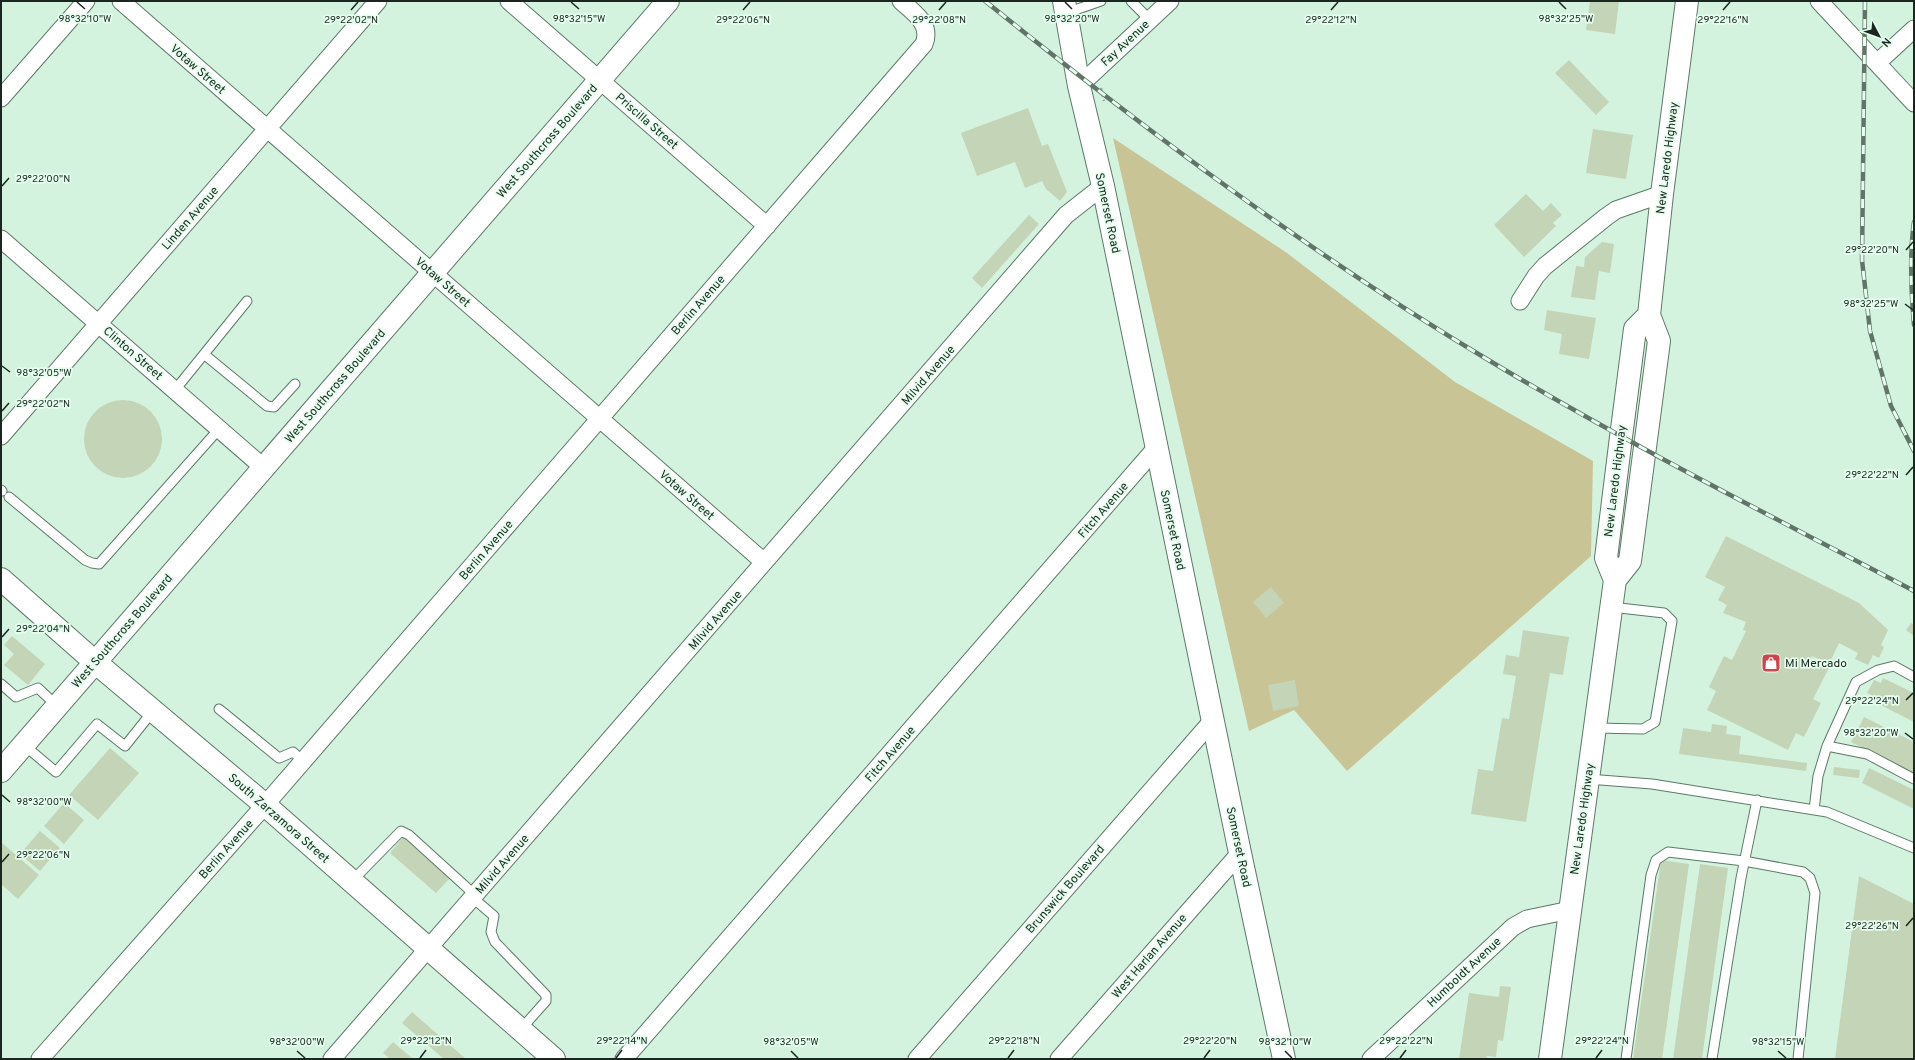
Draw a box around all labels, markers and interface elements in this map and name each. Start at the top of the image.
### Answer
text: 98°32'10"W [59,13,111,26]
text: 98°32'15"W [553,13,605,26]
text: 98°32'20"W [1044,13,1100,26]
text: 98°32'25"W [1538,13,1594,26]
text: 29°22'02"N [324,14,378,27]
text: 29°22'06"N [716,14,770,27]
text: 29°22'08"N [912,14,966,27]
text: 29°22'12"N [1305,14,1357,27]
text: 29°22'16"N [1697,14,1749,27]
north arrow [1859,16,1899,56]
street label: Fay Avenue [1098,17,1153,70]
text: N [1878,34,1894,49]
street label: Votaw Street [166,41,228,98]
street label: West Southcross Boulevard [494,81,602,202]
street label: Priscilla Street [612,90,681,153]
street label: New Laredo Highway [1653,101,1683,215]
street label: Somerset Road [1091,171,1123,255]
text: 29°22'00"N [16,173,70,186]
street label: Linden Avenue [159,184,223,254]
text: 29°22'20"N [1845,244,1899,257]
street label: Votaw Street [411,254,473,311]
street label: Berlin Avenue [668,272,729,339]
text: 98°32'25"W [1843,298,1899,311]
street label: Clinton Street [99,323,166,384]
street label: West Southcross Boulevard [282,326,390,447]
street label: Milvid Avenue [898,342,959,409]
text: 98°32'05"W [16,367,72,380]
text: 29°22'02"N [16,398,70,411]
street label: New Laredo Highway [1601,424,1631,538]
street label: Votaw Street [655,467,717,524]
text: 29°22'22"N [1845,469,1899,482]
street label: Fitch Avenue [1075,479,1133,542]
street label: Somerset Road [1156,488,1188,572]
street label: Berlin Avenue [456,517,517,584]
street label: West Southcross Boulevard [69,571,177,692]
street label: Milvid Avenue [685,587,746,654]
text: 29°22'04"N [16,623,70,636]
shop icon: Mi Mercado [1760,652,1782,674]
place label: Mi Mercado [1785,656,1847,672]
text: 29°22'24"N [1845,695,1899,708]
street label: Fitch Avenue [862,723,920,786]
text: 98°32'20"W [1843,727,1899,740]
street label: New Laredo Highway [1567,762,1599,876]
street label: South Zarzamora Street [224,770,332,867]
text: 98°32'00"W [16,796,72,809]
street label: Somerset Road [1222,805,1254,889]
street label: Berlin Avenue [196,817,258,883]
street label: Milvid Avenue [472,831,533,898]
street label: Brunswick Boulevard [1023,842,1109,937]
text: 29°22'06"N [16,849,70,862]
street label: West Harlan Avenue [1109,911,1191,1002]
text: 29°22'26"N [1845,920,1899,933]
street label: Humboldt Avenue [1424,934,1505,1011]
text: 29°22'12"N [400,1035,452,1048]
text: 29°22'14"N [596,1035,648,1048]
text: 29°22'18"N [988,1035,1040,1048]
text: 29°22'20"N [1183,1035,1237,1048]
text: 29°22'22"N [1379,1035,1433,1048]
text: 29°22'24"N [1575,1035,1629,1048]
text: 98°32'00"W [269,1036,325,1049]
text: 98°32'05"W [763,1036,819,1049]
text: 98°32'10"W [1259,1036,1311,1049]
text: 98°32'15"W [1752,1036,1804,1049]

